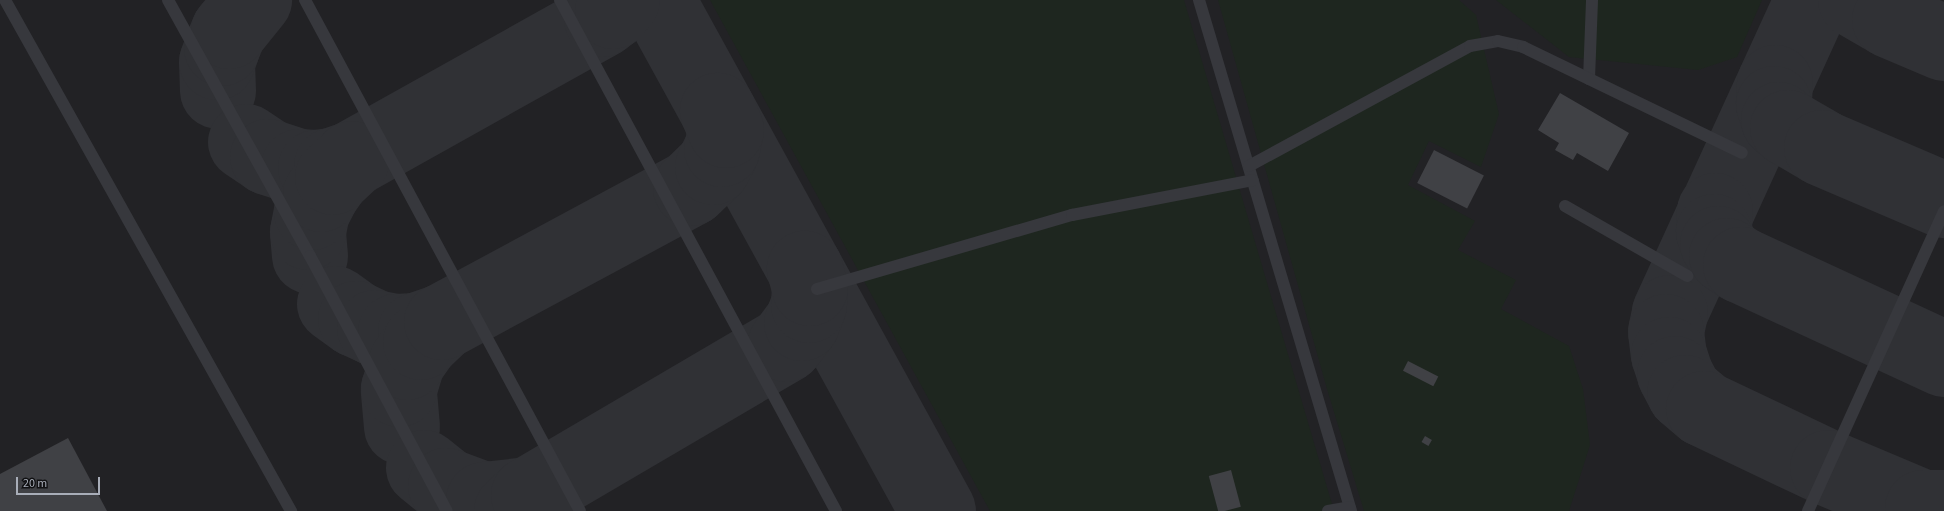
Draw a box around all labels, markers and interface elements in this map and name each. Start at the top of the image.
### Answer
scale bar [18,469,102,495]
text: 20 m [23,475,47,492]

